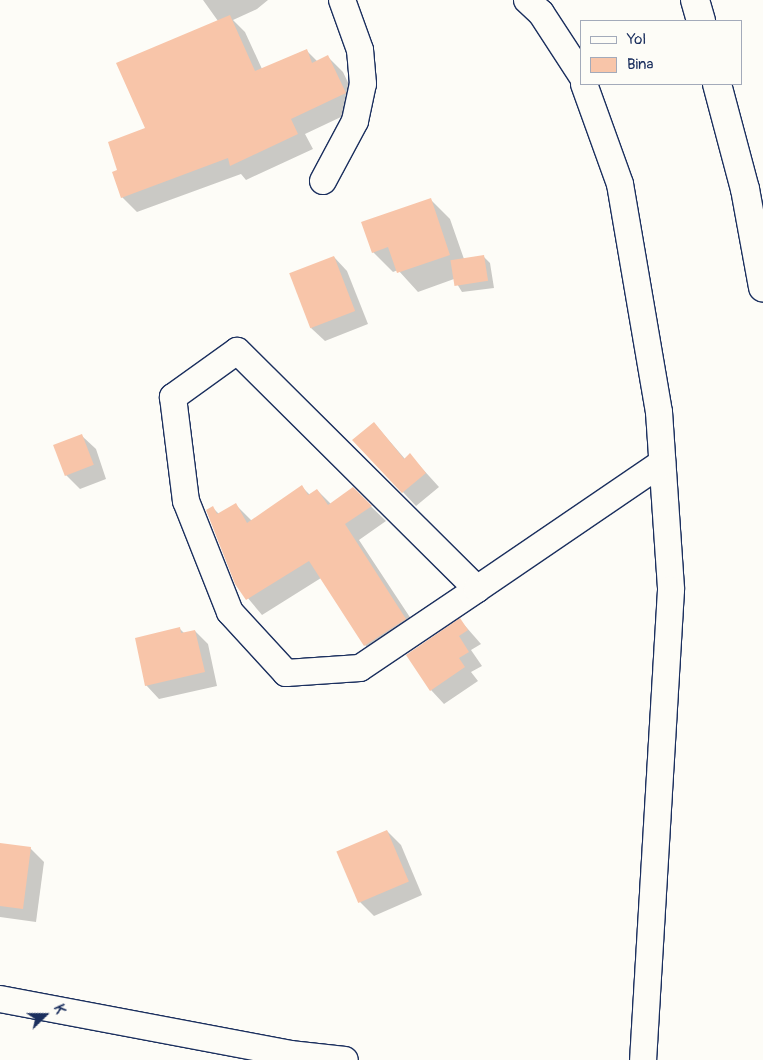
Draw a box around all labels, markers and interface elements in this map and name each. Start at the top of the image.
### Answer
legend [580,20,743,85]
text: Yol [627,30,646,49]
text: Bina [627,55,653,74]
north arrow [20,990,70,1040]
text: K [50,1002,69,1016]

